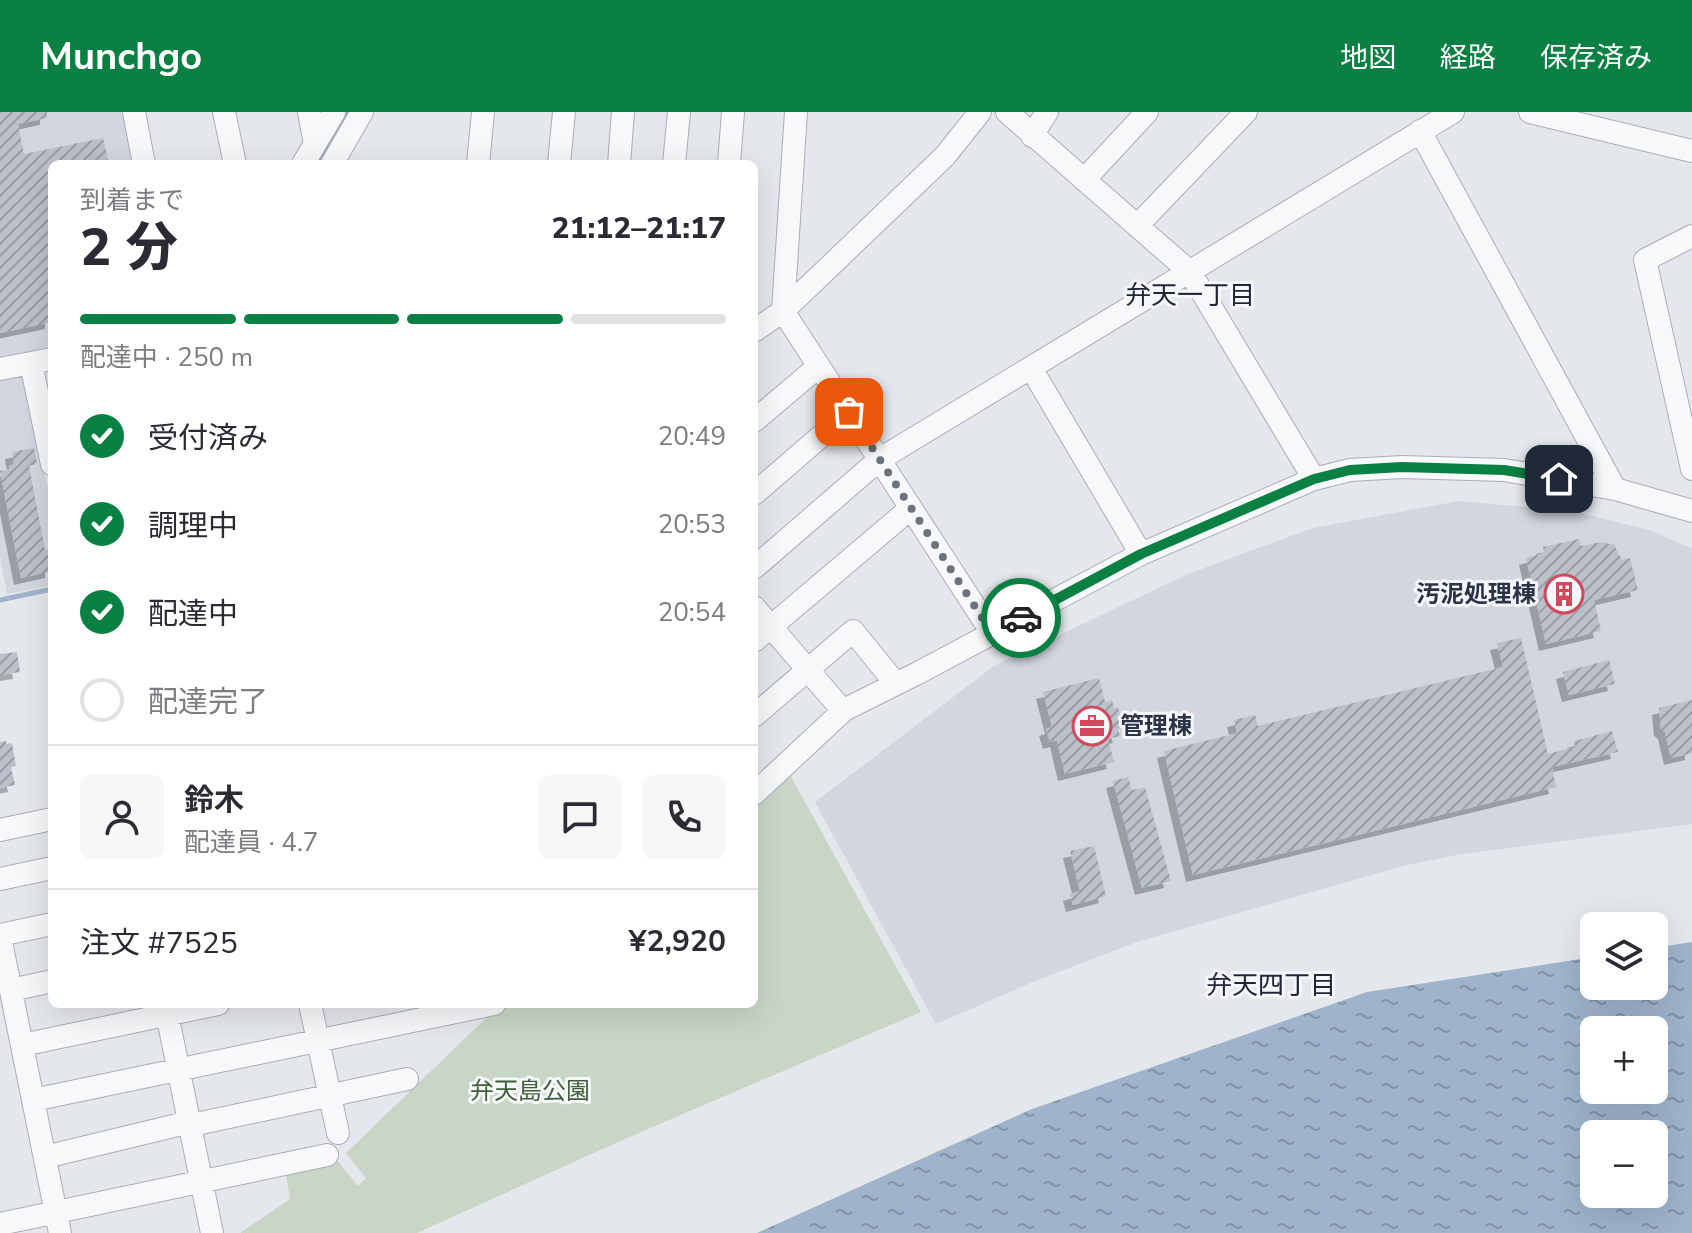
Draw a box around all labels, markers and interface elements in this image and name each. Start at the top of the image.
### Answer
text: Munchgo [40,31,202,82]
text: 地図 [1340,39,1396,77]
text: 経路 [1440,39,1496,77]
text: 保存済み [1540,39,1652,77]
text: 到着まで [80,183,184,218]
text: 21:12–21:17 [551,208,726,249]
text: 2 分 [80,212,178,283]
district label: 弁天一丁目 [1125,278,1255,313]
text: 配達中 · 250 m [80,340,253,375]
pin [815,378,883,446]
icon: bag [827,390,871,434]
icon: check [80,414,124,458]
text: 受付済み [148,418,268,459]
text: 20:49 [658,419,726,454]
pin [1525,445,1593,513]
icon: home [1537,457,1581,501]
icon: check [80,502,124,546]
text: 調理中 [148,506,238,547]
text: 20:53 [658,507,726,542]
building icon: 汚泥処理棟 [1543,573,1585,615]
courier [981,578,1061,658]
place label: 汚泥処理棟 [1416,578,1536,610]
icon: check [80,590,124,634]
text: 配達中 [148,594,238,635]
text: 20:54 [658,595,726,630]
icon: car [999,596,1043,640]
text: 配達完了 [148,682,268,723]
office icon: 管理棟 [1071,705,1113,747]
place label: 管理棟 [1120,710,1192,742]
button: person [80,775,164,859]
button: chat [538,775,622,859]
button: phone [642,775,726,859]
text: 鈴木 [184,780,244,821]
text: 配達員 · 4.7 [184,825,318,860]
map controls [1580,912,1668,1208]
button: layers [1580,912,1668,1000]
text: ¥2,920 [629,921,726,962]
text: 注文 #7525 [80,923,238,964]
district label: 弁天四丁目 [1206,968,1336,1003]
button: + [1580,1016,1668,1104]
park label: 弁天島公園 [470,1075,590,1107]
button: − [1580,1120,1668,1208]

